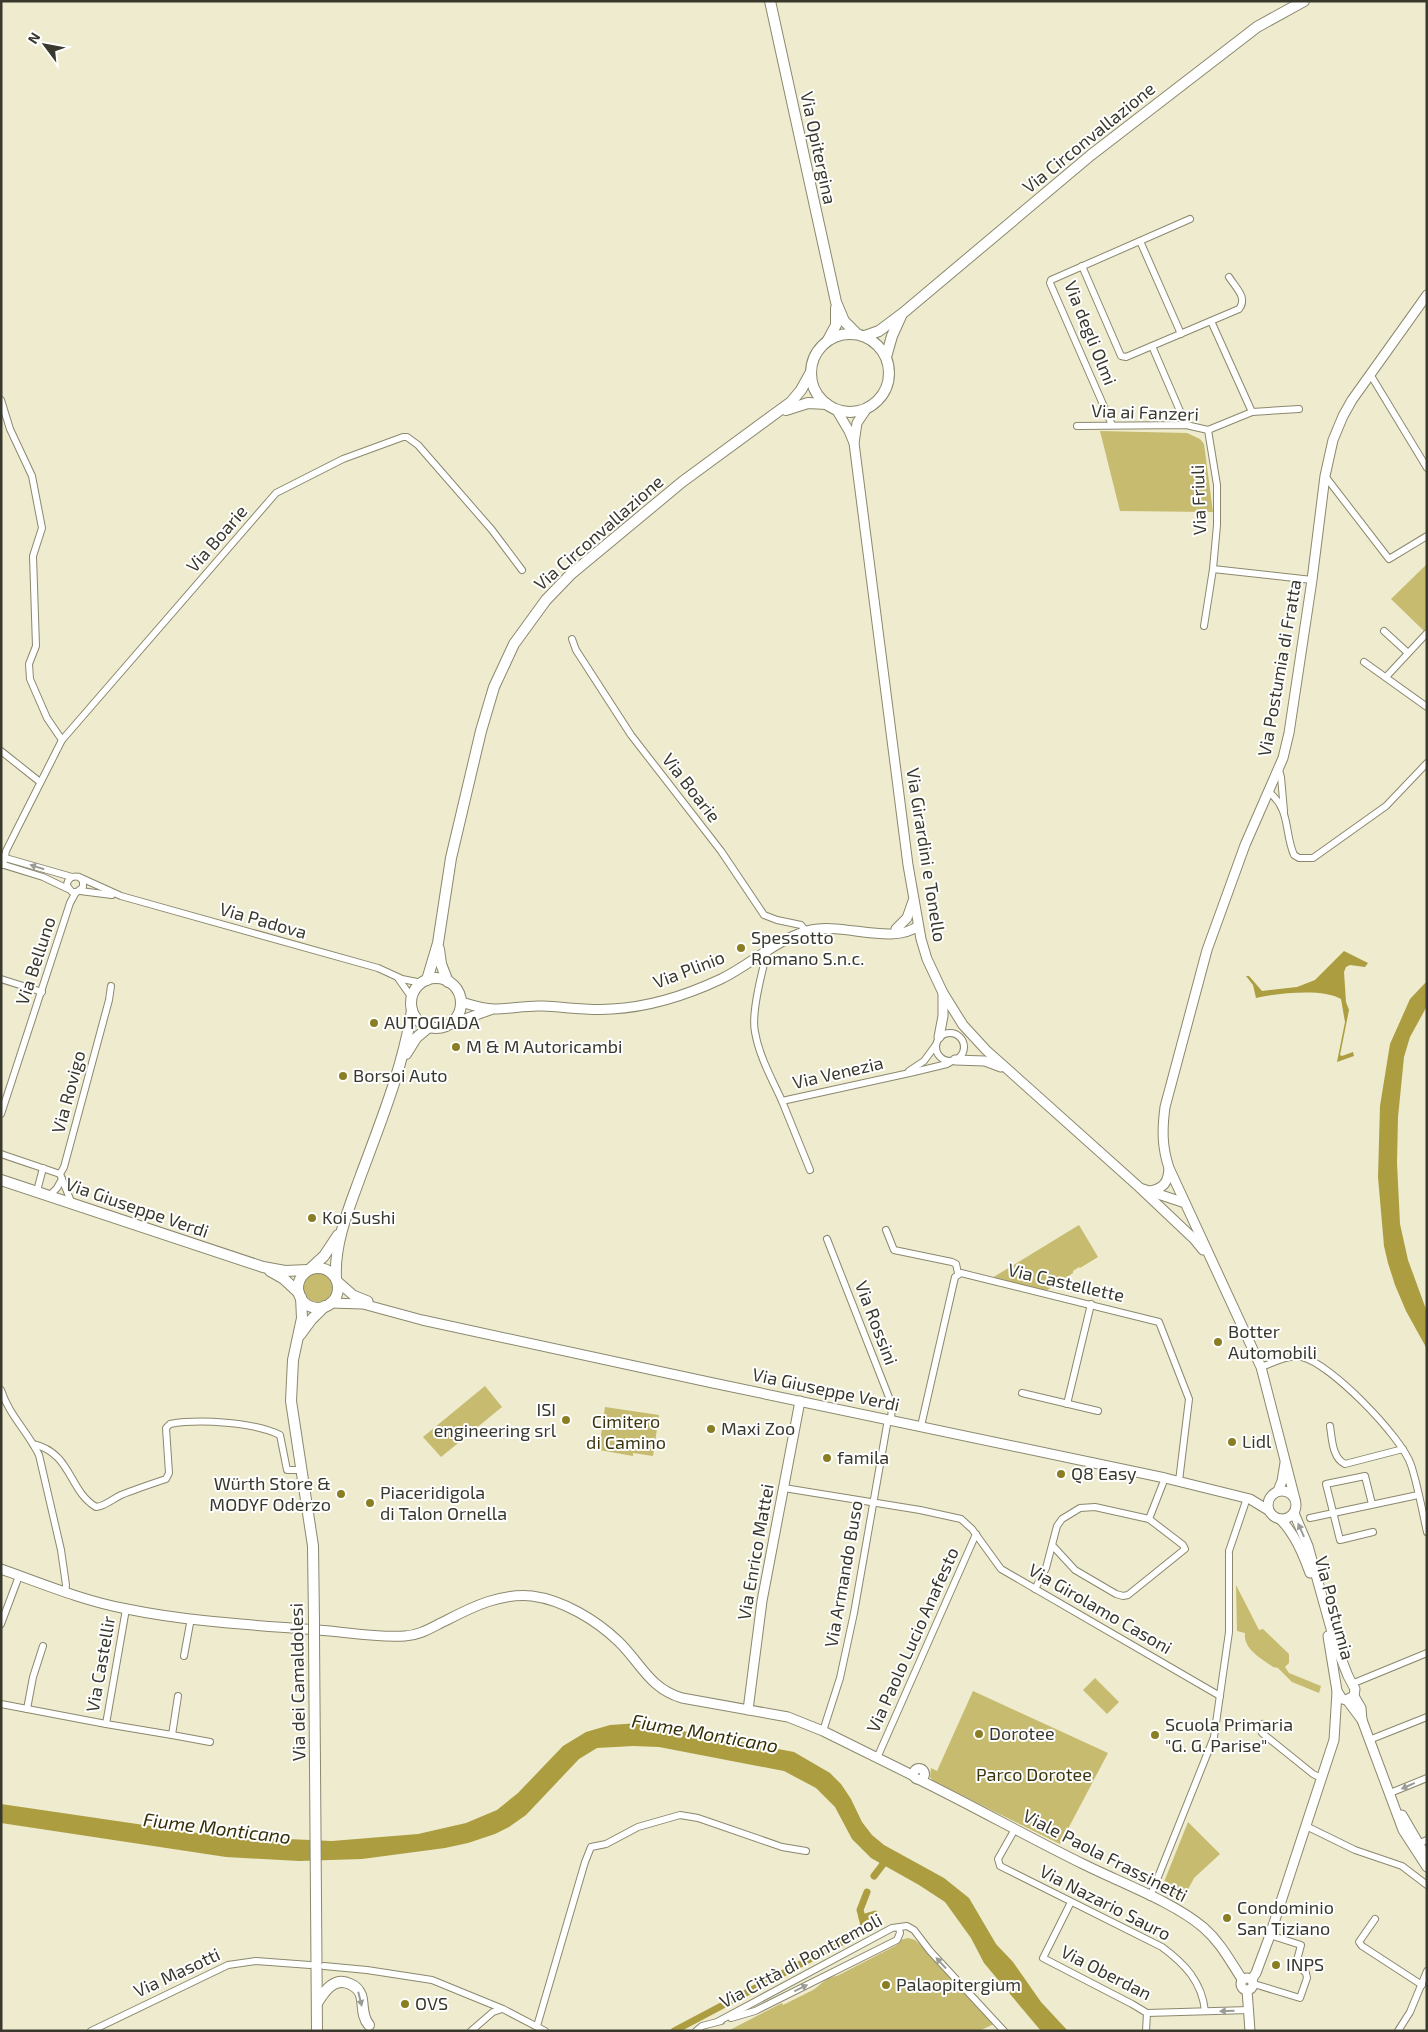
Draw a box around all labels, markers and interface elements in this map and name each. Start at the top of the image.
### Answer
north arrow [20,20,70,70]
text: N [24,29,43,47]
street label: Via Circonvallazione [1018,77,1159,197]
street label: Via Opitergina [796,89,842,206]
street label: Via degli Olmi [1060,277,1122,388]
street label: Via ai Fanzeri [1091,399,1199,425]
street label: Via Friuli [1186,464,1210,536]
street label: Via Circonvallazione [529,470,668,594]
street label: Via Boarie [181,500,251,576]
street label: Via Postumia di Fratta [1253,578,1305,758]
street label: Via Boarie [658,748,726,826]
street label: Via Girardini e Tonello [902,766,952,943]
one-way arrow [29,863,44,871]
street label: Via Padova [217,897,309,943]
street label: Via Belluno [10,914,60,1008]
place label: Spessotto Romano S.n.c. [751,926,864,969]
marker: Spessotto Romano S.n.c. [735,942,747,954]
street label: Via Plinio [650,945,728,993]
place label: AUTOGIADA [384,1011,480,1033]
marker: AUTOGIADA [368,1017,380,1029]
place label: M & M Autoricambi [466,1035,622,1057]
marker: M & M Autoricambi [450,1041,462,1053]
street label: Via Rovigo [46,1048,90,1135]
street label: Via Venezia [790,1051,885,1093]
place label: Borsoi Auto [353,1064,448,1086]
marker: Borsoi Auto [337,1070,349,1082]
street label: Via Giuseppe Verdi [63,1172,212,1242]
place label: Koi Sushi [322,1206,396,1228]
marker: Koi Sushi [306,1212,318,1224]
street label: Via Castellette [1006,1258,1127,1306]
street label: Via Rossini [851,1277,903,1368]
place label: Botter Automobili [1228,1320,1317,1363]
marker: Botter Automobili [1212,1336,1224,1348]
street label: Via Giuseppe Verdi [751,1363,902,1415]
place label: ISI engineering srl [434,1398,557,1441]
park label: Cimitero di Camino [586,1410,666,1453]
marker: ISI engineering srl [560,1414,572,1426]
place label: Maxi Zoo [721,1417,795,1439]
marker: Maxi Zoo [705,1423,717,1435]
place label: Lidl [1242,1430,1272,1452]
marker: Lidl [1226,1436,1238,1448]
place label: famila [837,1446,889,1468]
marker: famila [821,1452,833,1464]
place label: Q8 Easy [1071,1462,1137,1484]
marker: Q8 Easy [1055,1468,1067,1480]
place label: Würth Store & MODYF Oderzo [209,1472,331,1515]
place label: Piaceridigola di Talon Ornella [380,1481,507,1524]
street label: Via Enrico Mattei [732,1482,778,1622]
marker: Würth Store & MODYF Oderzo [335,1488,347,1500]
marker: Piaceridigola di Talon Ornella [364,1497,376,1509]
street label: Via Armando Buso [819,1499,867,1649]
one-way arrow [1296,1523,1304,1537]
street label: Via Paolo Lucio Anafesto [861,1544,963,1736]
street label: Via Postumia [1311,1553,1359,1662]
street label: Via Girolamo Casoni [1025,1558,1176,1658]
street label: Via dei Camaldolesi [285,1603,309,1761]
street label: Via Castellir [81,1614,119,1714]
water label: Fiume Monticano [630,1708,780,1757]
place label: Scuola Primaria "G. G. Parise" [1165,1713,1293,1756]
place label: Dorotee [989,1722,1055,1744]
marker: Dorotee [973,1728,985,1740]
marker: Scuola Primaria "G. G. Parise" [1149,1729,1161,1741]
park label: Parco Dorotee [976,1763,1092,1785]
one-way arrow [1401,1782,1415,1790]
street label: Viale Paola Frassinetti [1019,1804,1191,1906]
water label: Fiume Monticano [142,1807,292,1848]
street label: Via Nazario Sauro [1036,1860,1175,1945]
place label: Condominio San Tiziano [1237,1896,1334,1939]
street label: Via Città di Pontremoli [715,1908,886,2012]
marker: Condominio San Tiziano [1221,1912,1233,1924]
street label: Via Oberdan [1057,1940,1156,2004]
street label: Via Masotti [130,1943,223,2002]
place label: INPS [1286,1953,1324,1975]
one-way arrow [935,1958,947,1970]
marker: INPS [1270,1959,1282,1971]
place label: Palaopitergium [896,1973,1021,1995]
marker: Palaopitergium [880,1979,892,1991]
one-way arrow [793,1984,808,1992]
one-way arrow [356,1991,364,2006]
place label: OVS [415,1992,448,2014]
marker: OVS [399,1998,411,2010]
one-way arrow [1219,2007,1235,2015]

